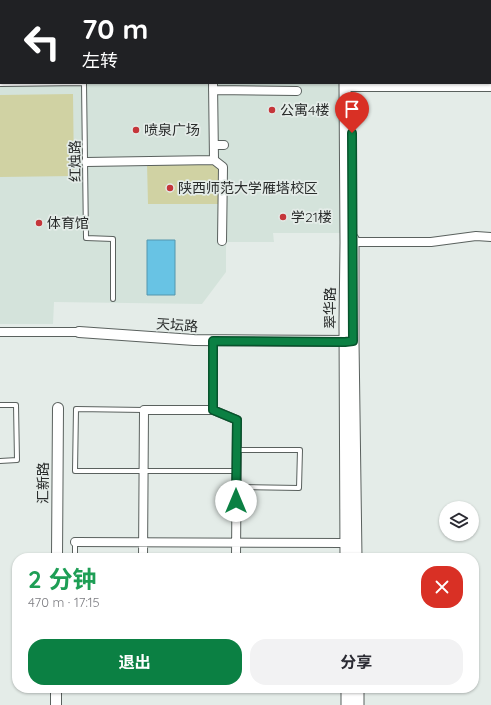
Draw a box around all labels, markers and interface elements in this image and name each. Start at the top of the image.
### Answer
text: 70 m [82,11,148,46]
icon: left [16,16,68,68]
text: 左转 [82,49,118,72]
pin [335,92,369,133]
icon: arrive [341,98,363,120]
place label: 公寓4楼 [280,101,329,119]
marker: 公寓4楼 [267,105,277,115]
place label: 喷泉广场 [144,121,200,139]
marker: 喷泉广场 [131,125,141,135]
street label: 红烛路 [66,140,84,182]
place label: 陕西师范大学雁塔校区 [178,179,318,197]
marker: 陕西师范大学雁塔校区 [165,183,175,193]
place label: 学21楼 [291,208,332,226]
marker: 学21楼 [278,212,288,222]
place label: 体育馆 [47,214,89,232]
marker: 体育馆 [34,218,44,228]
street label: 翠华路 [321,287,339,329]
street label: 天坛路 [155,315,199,335]
street label: 汇新路 [34,462,52,504]
position arrow [215,480,257,522]
map controls [439,501,479,541]
button: layers [439,501,479,541]
text: 2 分钟 [28,564,96,594]
button: close [421,566,463,608]
text: 470 m · 17:15 [28,594,100,610]
button: 退出 [28,639,242,685]
button: 分享 [250,639,463,685]

